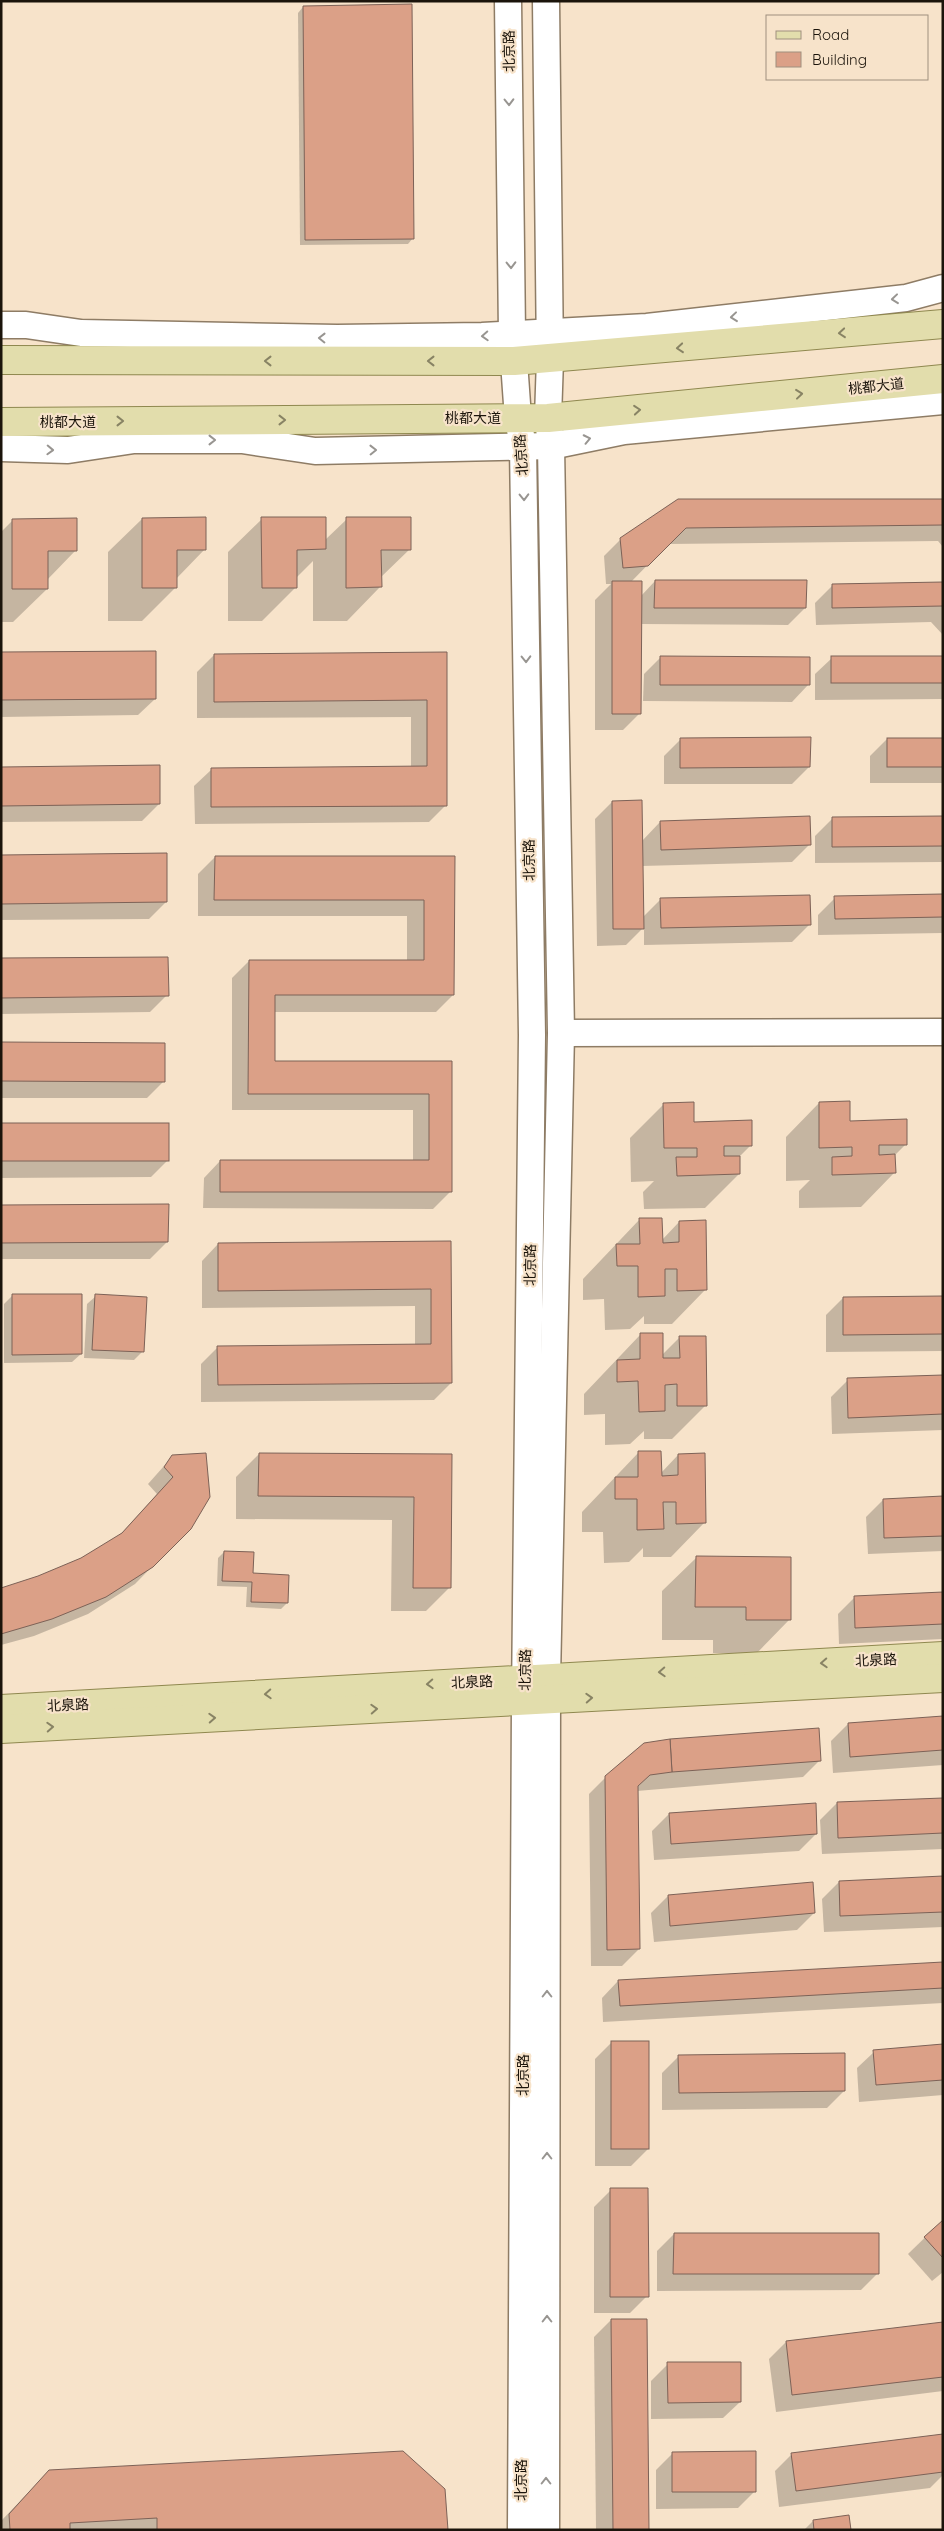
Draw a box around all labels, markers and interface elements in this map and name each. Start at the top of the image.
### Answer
legend [766,15,929,80]
text: Road [812,25,849,44]
street label: 北京路 [500,30,518,72]
text: Building [812,50,867,69]
one-way arrow [504,99,514,107]
one-way arrow [506,262,516,269]
one-way arrow [891,293,899,304]
one-way arrow [730,311,738,322]
one-way arrow [838,327,846,338]
one-way arrow [480,331,488,341]
one-way arrow [318,333,326,343]
one-way arrow [676,342,684,353]
one-way arrow [264,356,272,366]
one-way arrow [426,356,434,366]
street label: 桃都大道 [847,374,905,398]
one-way arrow [795,389,803,400]
one-way arrow [633,405,641,416]
street label: 桃都大道 [445,409,501,427]
street label: 桃都大道 [40,413,96,431]
one-way arrow [279,415,287,425]
one-way arrow [116,416,124,426]
street label: 北京路 [511,433,531,477]
one-way arrow [583,434,592,445]
one-way arrow [208,435,216,445]
one-way arrow [46,444,54,455]
one-way arrow [370,445,378,455]
one-way arrow [518,493,529,501]
one-way arrow [521,656,531,664]
street label: 北京路 [520,839,538,881]
street label: 北京路 [521,1244,539,1286]
street label: 北京路 [516,1649,534,1691]
street label: 北泉路 [855,1650,897,1670]
one-way arrow [820,1657,828,1668]
one-way arrow [658,1667,666,1677]
street label: 北泉路 [451,1672,493,1692]
one-way arrow [426,1679,434,1690]
one-way arrow [263,1688,271,1699]
one-way arrow [585,1692,593,1703]
street label: 北泉路 [47,1695,89,1715]
one-way arrow [371,1704,379,1715]
one-way arrow [208,1712,216,1723]
one-way arrow [46,1721,54,1732]
one-way arrow [542,1989,552,1997]
street label: 北京路 [514,2054,532,2096]
one-way arrow [542,2152,552,2160]
one-way arrow [542,2314,552,2322]
street label: 北京路 [512,2459,530,2501]
one-way arrow [541,2477,551,2484]

